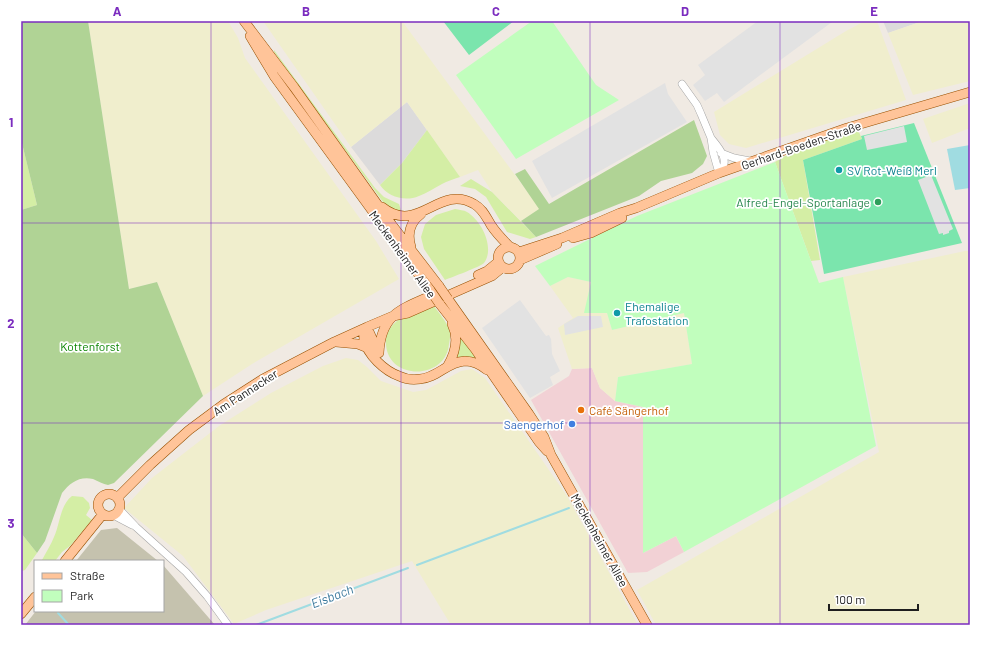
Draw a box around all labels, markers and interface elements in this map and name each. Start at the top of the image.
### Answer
text: A [113,3,122,19]
text: B [302,3,310,19]
text: C [492,3,500,19]
text: D [681,3,689,19]
text: E [870,3,878,19]
text: 1 [9,114,13,130]
street label: Gerhard-Boeden-Straße [739,118,863,172]
place label: SV Rot-Weiß Merl [847,163,937,177]
marker: SV Rot-Weiß Merl [834,165,844,175]
place label: Alfred-Engel-Sportanlage [736,195,870,209]
marker: Alfred-Engel-Sportanlage [873,197,883,207]
street label: Meckenheimer Allee [367,208,439,300]
place label: Ehemalige Trafostation [625,299,689,327]
marker: Ehemalige Trafostation [612,308,622,318]
text: 2 [7,315,15,331]
park label: Kottenforst [60,339,120,353]
street label: Am Pannacker [210,365,281,418]
place label: Café Sängerhof [589,403,669,417]
marker: Café Sängerhof [576,405,586,415]
place label: Saengerhof [504,417,564,431]
marker: Saengerhof [567,419,577,429]
street label: Meckenheimer Allee [569,491,631,589]
text: 3 [7,515,15,531]
legend [34,560,164,612]
text: Straße [70,568,105,582]
water label: Eisbach [309,581,356,611]
scale bar [829,586,918,612]
text: Park [70,588,94,602]
text: 100 m [835,592,865,606]

